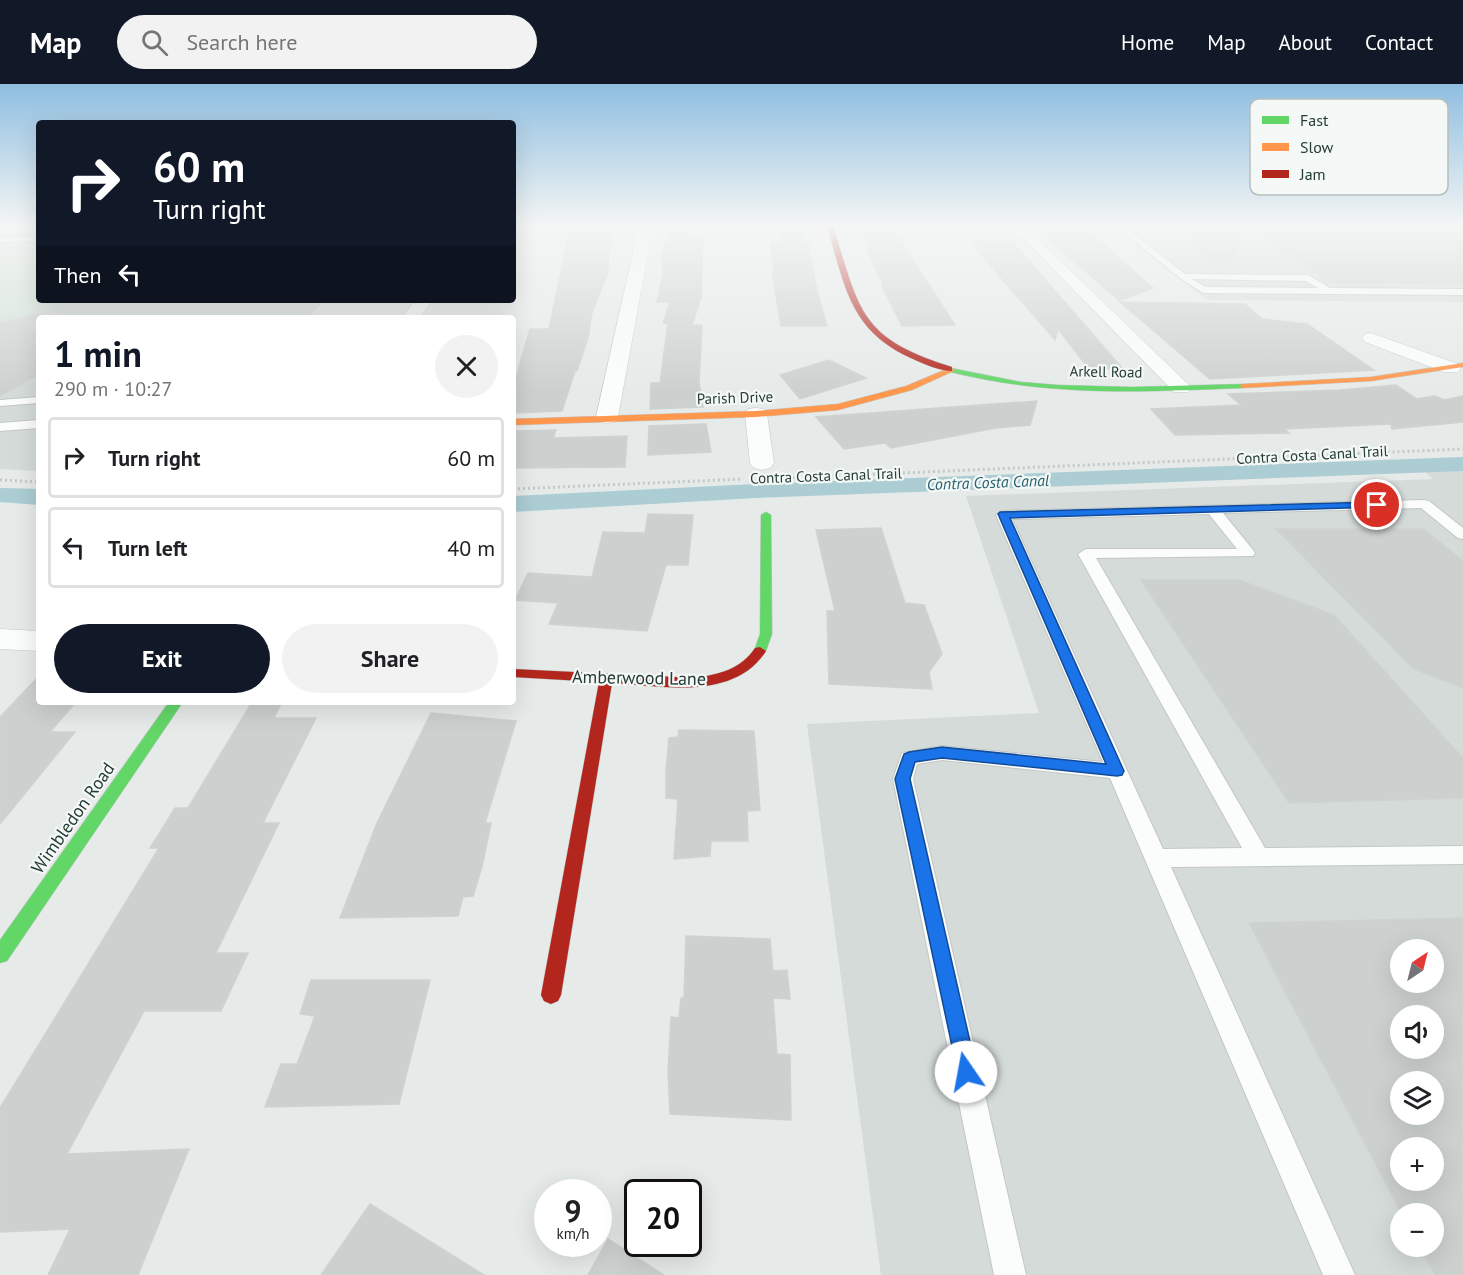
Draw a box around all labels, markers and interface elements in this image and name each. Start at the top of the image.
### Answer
search box [117,15,537,69]
text: Map [30,24,81,61]
icon: search [138,26,171,59]
text: Search here [186,28,297,56]
text: Home [1121,29,1174,56]
text: Map [1207,29,1246,56]
text: About [1279,29,1332,56]
text: Contact [1365,29,1433,56]
legend [1250,99,1448,195]
text: Fast [1300,110,1329,130]
text: Slow [1300,137,1334,157]
text: 60 m [153,139,245,194]
icon: right [54,144,132,222]
text: Jam [1299,164,1326,184]
text: Turn right [153,192,266,226]
icon: left [113,258,146,291]
text: Then [54,261,101,289]
text: 1 min [54,330,142,377]
button: close [435,335,498,398]
street label: Arkell Road [1069,361,1143,382]
text: 290 m · 10:27 [54,376,172,402]
street label: Parish Drive [696,387,774,408]
icon: right [57,441,90,474]
street label: Contra Costa Canal Trail [1236,441,1389,468]
text: Turn right [108,444,200,472]
text: 60 m [447,444,495,472]
street label: Contra Costa Canal Trail [750,463,903,488]
water label: Contra Costa Canal [926,470,1050,494]
pin [1351,479,1402,530]
icon: arrive [1360,488,1393,521]
icon: left [57,531,90,564]
text: Turn left [108,534,188,562]
text: 40 m [447,534,495,562]
button: Exit [54,624,270,693]
button: Share [282,624,498,693]
street label: Amberwood Lane [572,665,706,690]
street label: Wimbledon Road [26,758,119,878]
north arrow [1390,939,1444,993]
map controls [1390,939,1444,1257]
button: sound [1390,1005,1444,1059]
position arrow [934,1040,998,1104]
button: layers [1390,1071,1444,1125]
button: + [1390,1137,1444,1191]
speed limit sign: 20 [624,1179,702,1257]
text: 9 [564,1191,582,1230]
button: − [1390,1203,1444,1257]
text: km/h [557,1224,589,1243]

